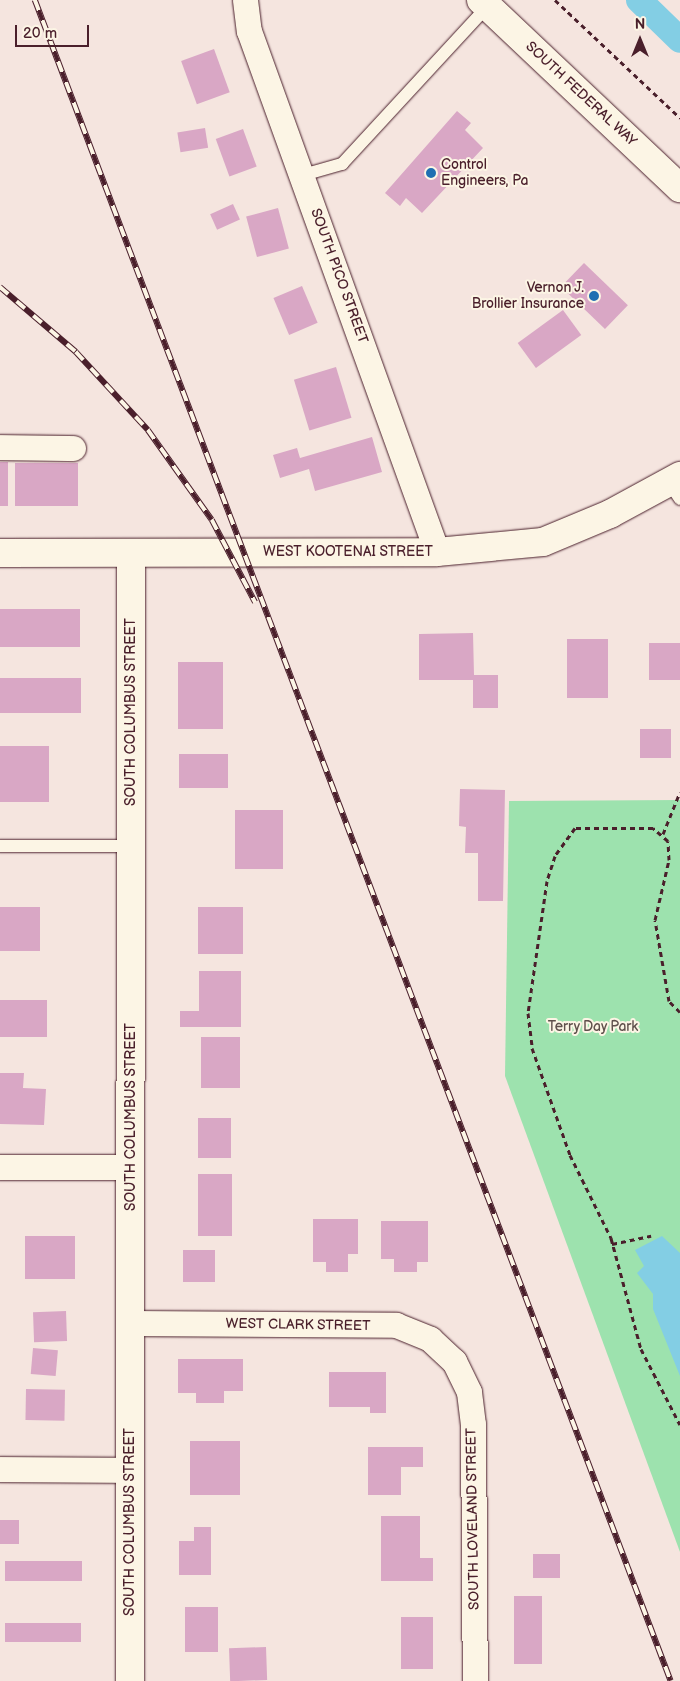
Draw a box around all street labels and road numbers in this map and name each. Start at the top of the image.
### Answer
street label: SOUTH FEDERAL WAY [522,38,640,150]
street label: SOUTH PICO STREET [307,206,371,346]
street label: WEST KOOTENAI STREET [263,544,433,560]
street label: SOUTH COLUMBUS STREET [123,618,139,806]
street label: SOUTH COLUMBUS STREET [123,1023,139,1211]
street label: WEST CLARK STREET [225,1315,371,1335]
street label: SOUTH COLUMBUS STREET [122,1428,138,1616]
street label: SOUTH LOVELAND STREET [463,1428,483,1610]

